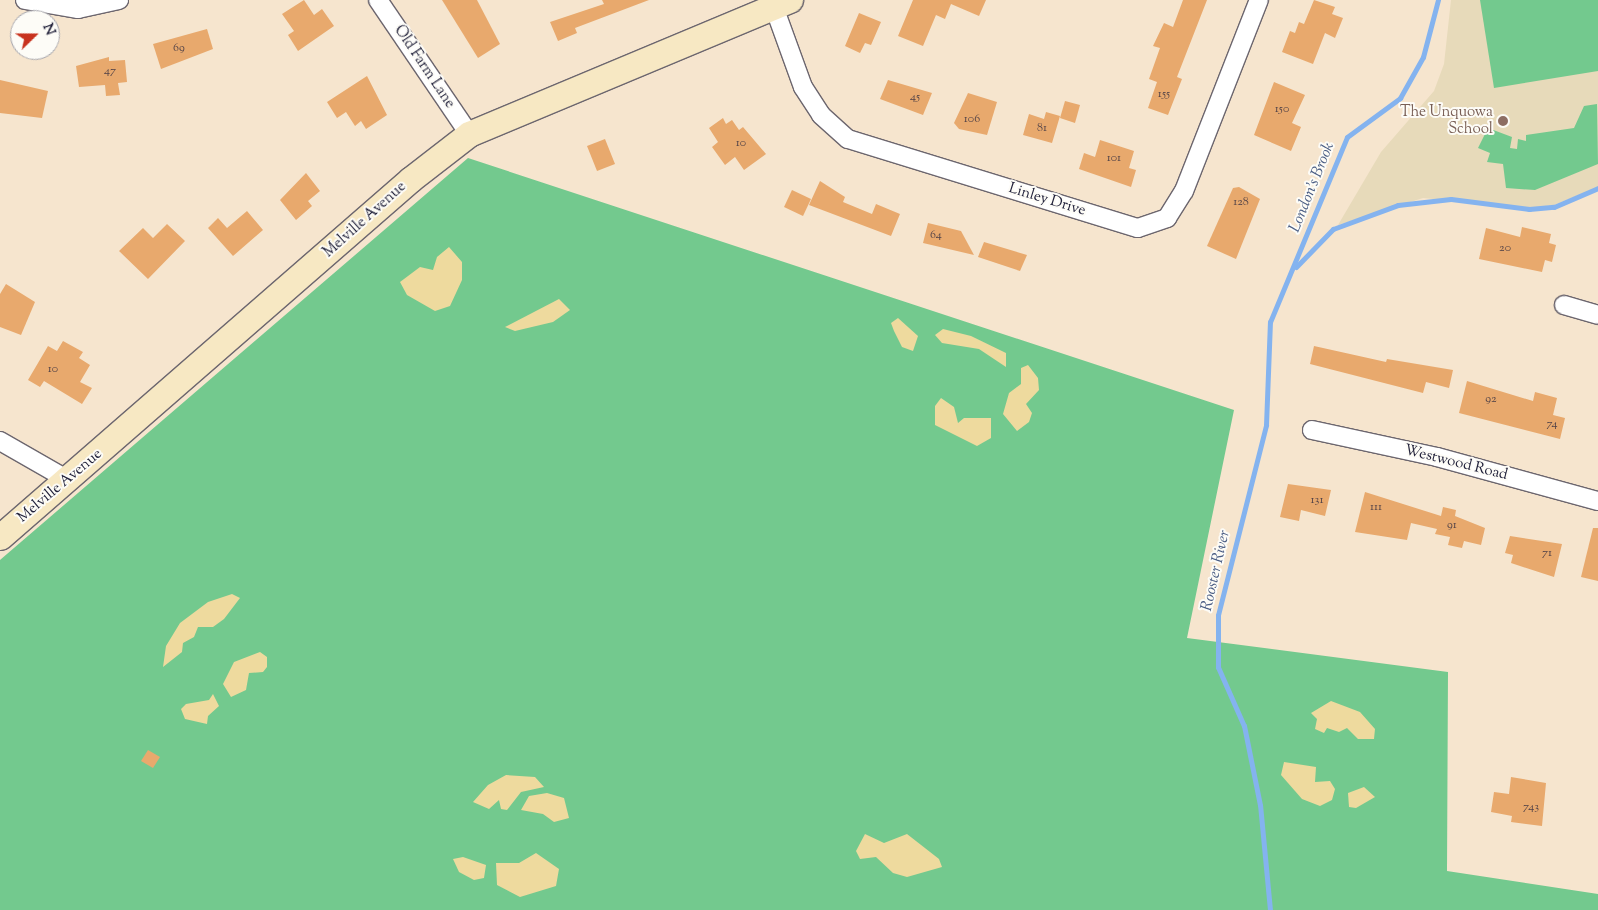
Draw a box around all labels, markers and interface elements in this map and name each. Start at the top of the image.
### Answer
north arrow [10,10,60,60]
text: N [37,21,59,39]
street label: Old Farm Lane [390,22,458,112]
house number: 69 [173,42,185,56]
house number: 47 [104,65,116,79]
house number: 155 [1158,88,1170,102]
house number: 45 [910,91,920,105]
house number: 150 [1275,103,1289,117]
place label: The Unquowa School [1400,103,1493,138]
house number: 106 [964,113,980,127]
marker: The Unquowa School [1497,115,1509,127]
house number: 81 [1037,122,1047,136]
house number: 10 [736,137,746,151]
water label: London's Brook [1286,140,1340,236]
house number: 101 [1107,152,1121,166]
street label: Melville Avenue [320,178,410,262]
street label: Linley Drive [1006,180,1088,220]
house number: 128 [1233,196,1249,210]
house number: 64 [930,229,942,243]
house number: 20 [1499,242,1511,256]
house number: 10 [48,363,58,377]
house number: 92 [1485,393,1497,407]
house number: 74 [1546,418,1558,432]
street label: Westwood Road [1402,441,1510,485]
street label: Melville Avenue [14,445,106,527]
house number: 131 [1310,494,1324,508]
house number: 111 [1370,501,1382,515]
house number: 91 [1447,519,1457,533]
water label: Rooster River [1198,529,1236,613]
house number: 71 [1542,547,1552,561]
house number: 743 [1523,801,1539,815]

